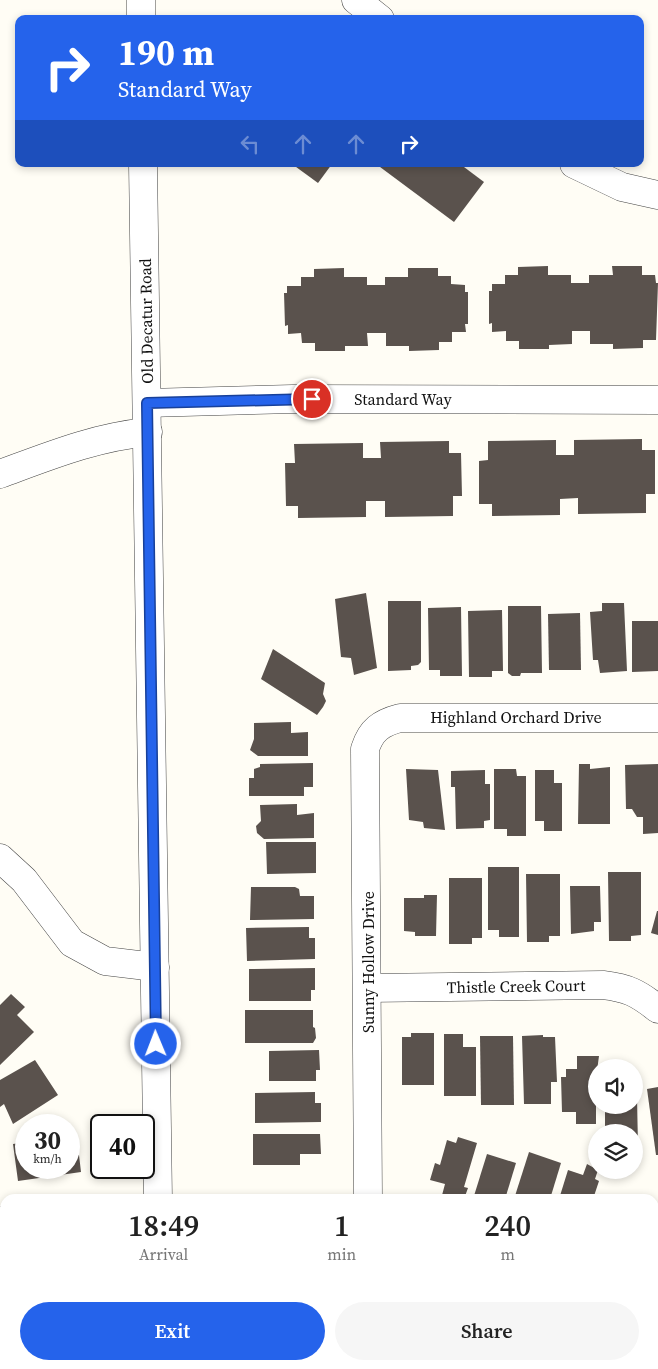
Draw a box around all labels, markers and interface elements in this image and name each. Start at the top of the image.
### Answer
text: 190 m [118,29,214,77]
icon: right [35,35,100,100]
text: Standard Way [118,74,252,104]
icon: left [236,130,264,158]
icon: ahead [289,130,317,158]
icon: ahead [342,130,370,158]
icon: right [395,130,423,158]
street label: Old Decatur Road [134,258,158,384]
pin [291,378,333,420]
icon: arrive [298,385,326,413]
street label: Standard Way [354,388,452,410]
street label: Highland Orchard Drive [430,706,602,728]
street label: Sunny Hollow Drive [357,891,379,1033]
street label: Thistle Creek Court [447,974,586,998]
position arrow [129,1017,181,1069]
map controls [588,1059,643,1179]
button: sound [588,1059,643,1114]
speed limit sign: 40 [90,1114,155,1179]
text: 30 [34,1123,61,1157]
button: layers [588,1124,643,1179]
text: km/h [33,1151,62,1167]
text: 18:49 [128,1205,199,1246]
text: 1 [334,1205,350,1246]
text: 240 [484,1205,531,1246]
text: Arrival [139,1243,188,1265]
text: min [327,1243,356,1265]
text: m [500,1243,515,1265]
button: Exit [20,1302,325,1360]
button: Share [335,1302,639,1360]

